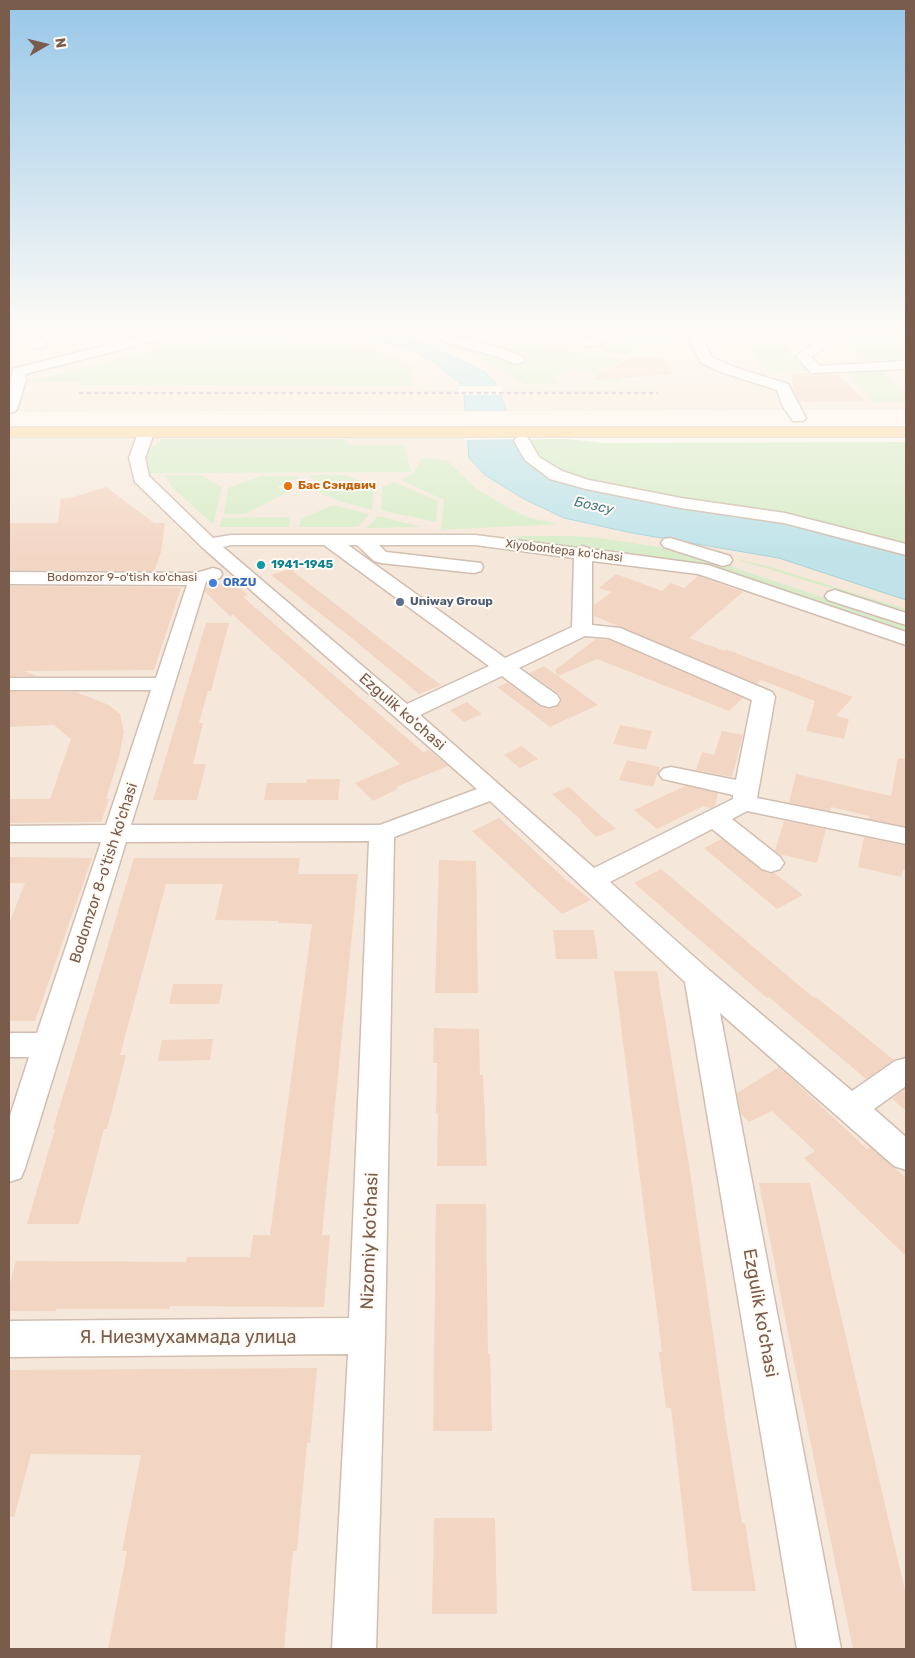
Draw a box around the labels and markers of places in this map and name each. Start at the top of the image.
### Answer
place label: Бас Сэндвич [298,479,376,493]
marker: Бас Сэндвич [282,480,294,492]
place label: 1941-1945 [271,558,333,572]
marker: 1941-1945 [255,559,267,571]
place label: ORZU [223,576,256,590]
marker: ORZU [207,577,219,589]
place label: Uniway Group [410,595,493,609]
marker: Uniway Group [394,596,406,608]

